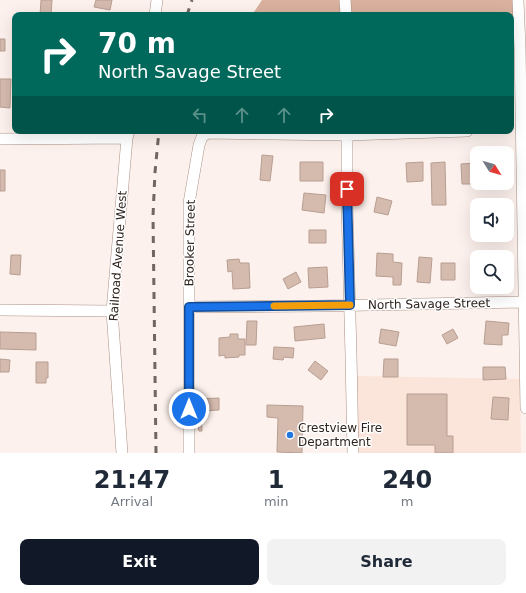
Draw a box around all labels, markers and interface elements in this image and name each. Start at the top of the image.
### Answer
text: 70 m [98,27,176,60]
icon: right [32,28,84,80]
text: North Savage Street [98,61,281,82]
icon: left [189,104,211,126]
icon: ahead [231,104,253,126]
icon: ahead [273,104,295,126]
icon: right [315,104,337,126]
north arrow [470,146,514,190]
map controls [470,146,514,294]
pin [330,172,364,206]
icon: arrive [336,178,358,200]
street label: Railroad Avenue West [106,190,130,322]
button: sound [470,198,514,242]
street label: Brooker Street [182,199,198,286]
button: search [470,250,514,294]
street label: North Savage Street [368,296,490,312]
position arrow [168,388,210,430]
place label: Crestview Fire Department [298,421,382,449]
marker: Crestview Fire Department [285,430,295,440]
text: 21:47 [94,466,170,494]
text: 1 [268,466,284,494]
text: 240 [382,466,432,494]
text: Arrival [111,494,153,509]
text: min [264,494,288,509]
text: m [401,494,414,509]
button: Exit [20,539,259,585]
button: Share [267,539,506,585]

